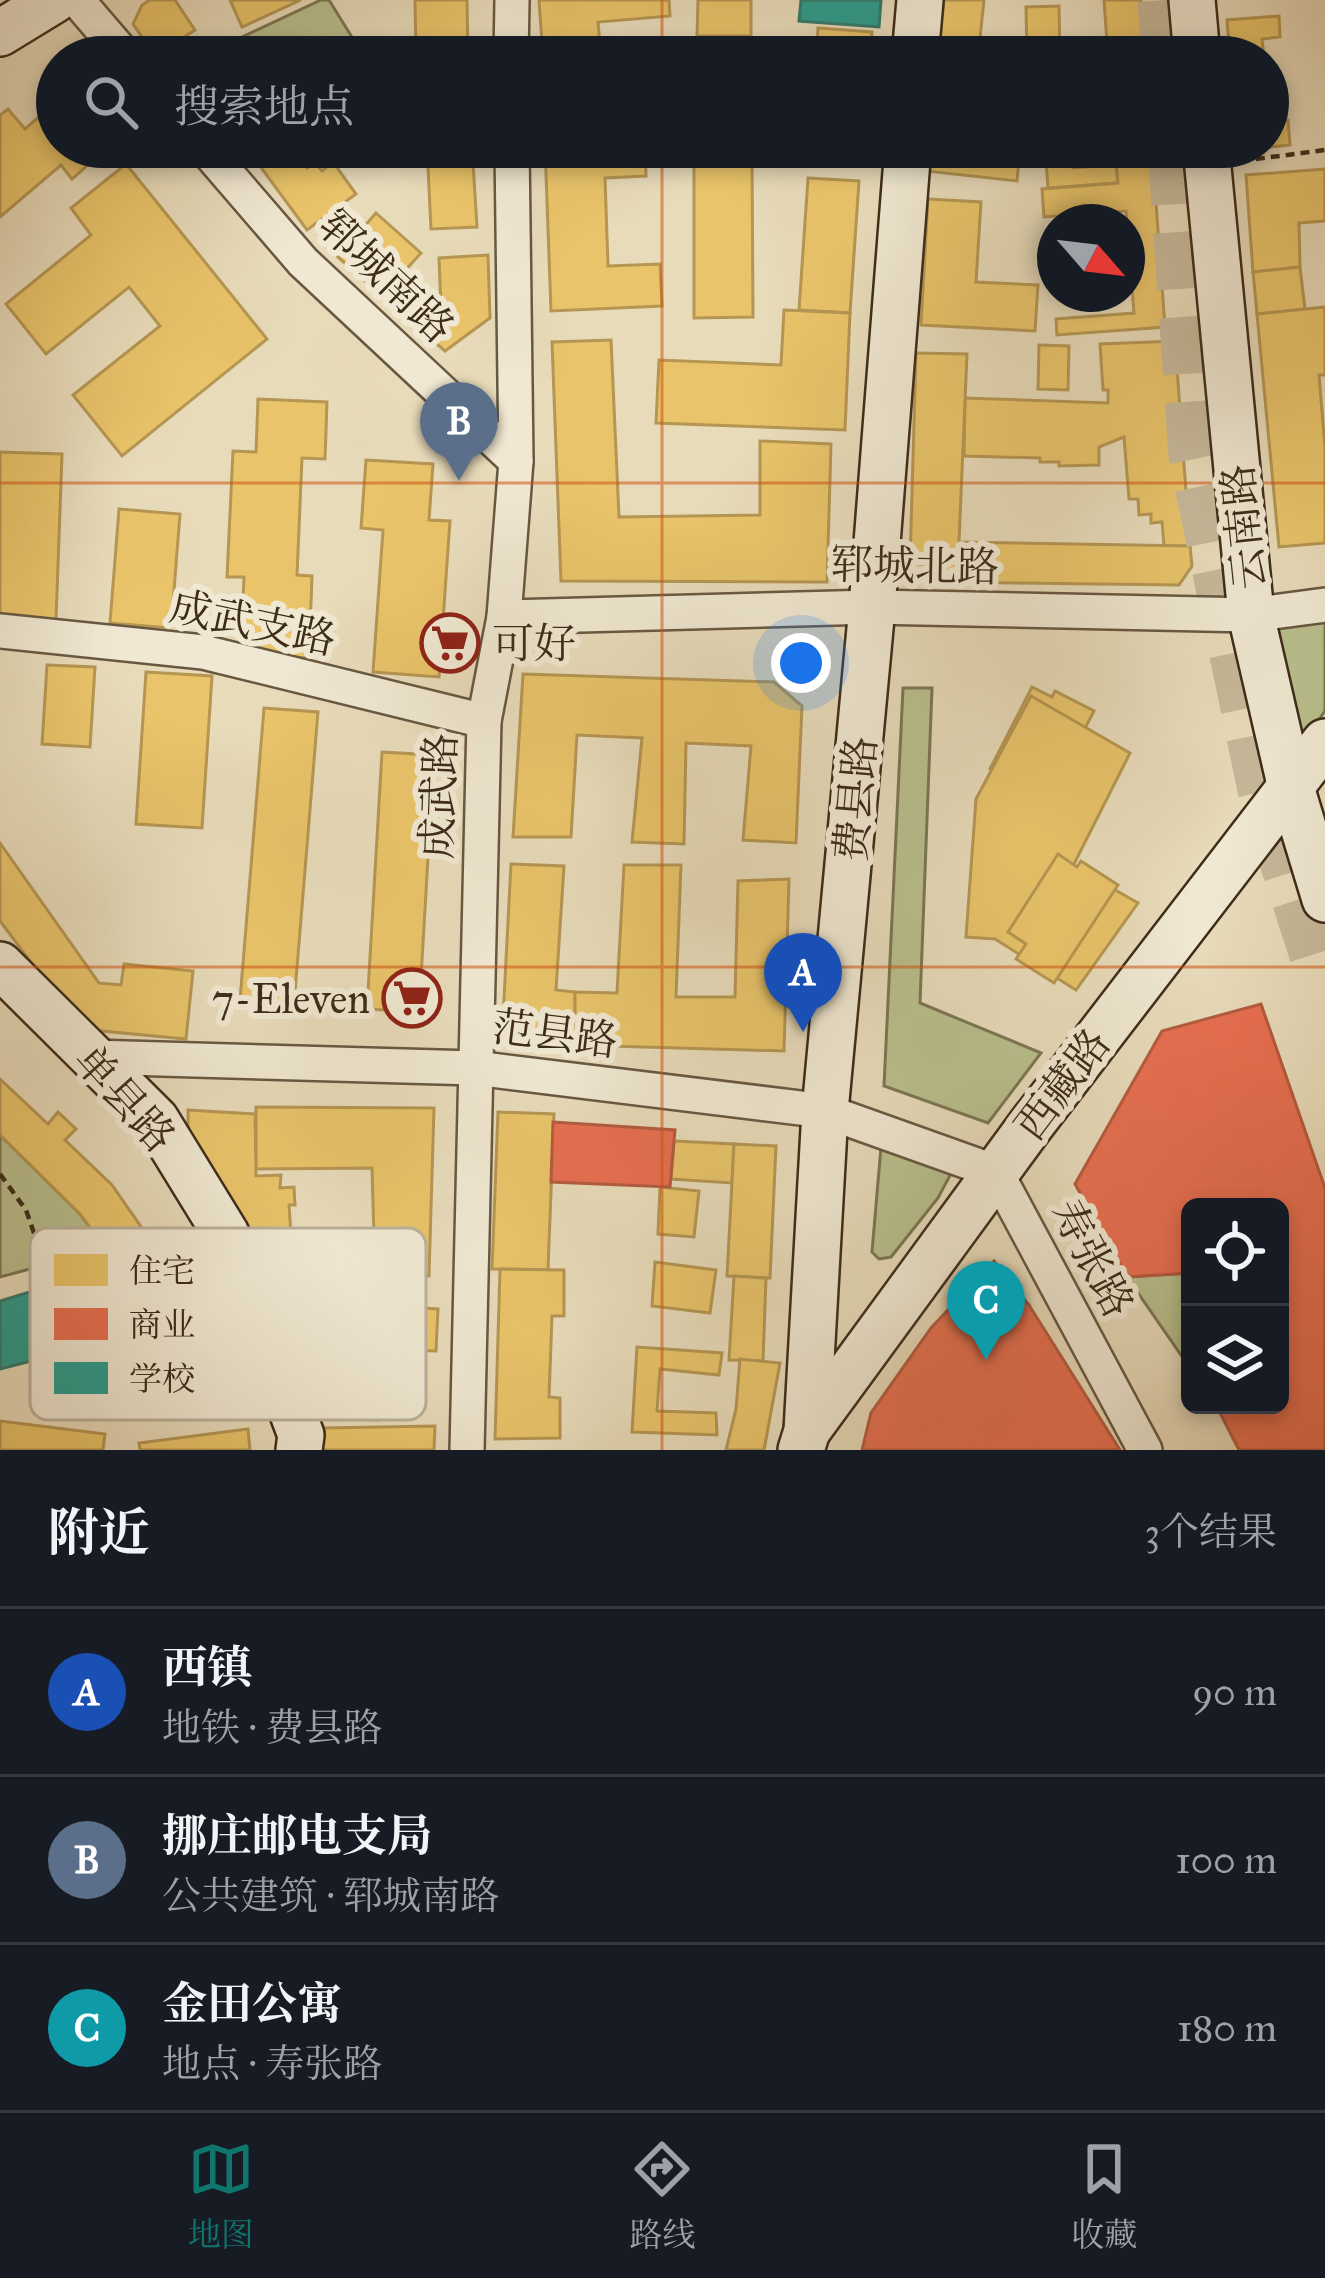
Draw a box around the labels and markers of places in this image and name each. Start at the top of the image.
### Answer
pin: B [420,382,498,481]
supermarket icon: 可好 [419,612,481,674]
place label: 可好 [492,618,576,670]
pin: A [764,933,842,1032]
supermarket icon: 7-Eleven [381,967,443,1029]
place label: 7-Eleven [212,973,370,1025]
pin: C [947,1261,1025,1360]

